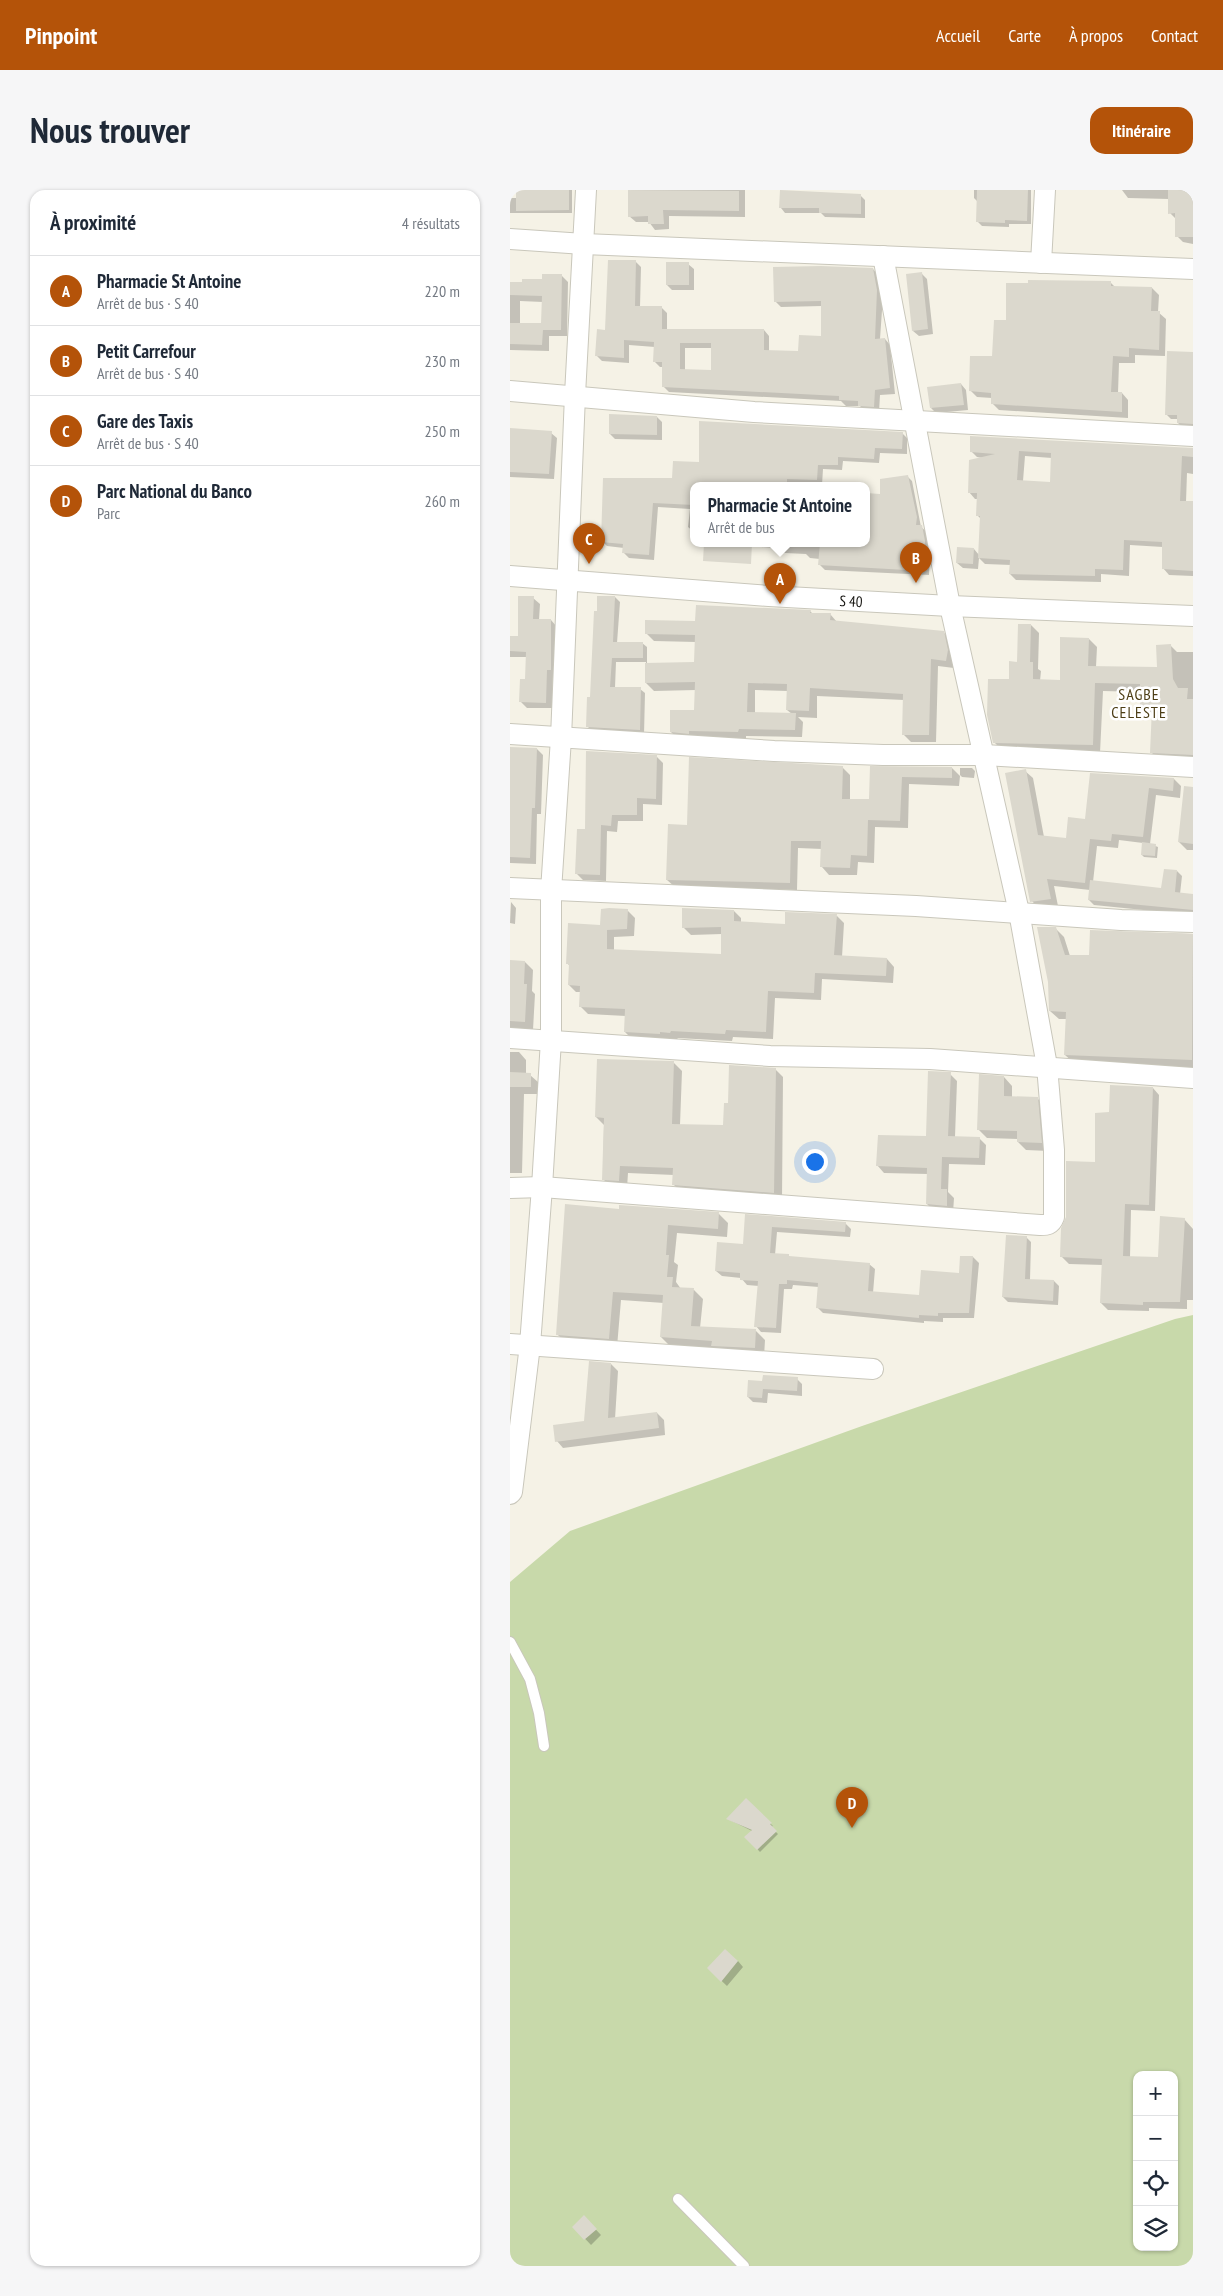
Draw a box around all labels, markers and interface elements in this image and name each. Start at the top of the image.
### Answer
text: Pinpoint [25,20,97,51]
text: Accueil [936,24,980,47]
text: Carte [1008,24,1041,47]
text: À propos [1069,24,1123,47]
text: Contact [1151,24,1198,47]
text: Nous trouver [30,107,190,153]
button: Itinéraire [1090,107,1193,154]
text: À proximité [50,209,136,236]
text: 4 résultats [402,213,460,233]
text: Pharmacie St Antoine [97,269,242,293]
text: A [62,281,70,301]
text: 220 m [425,281,460,301]
text: Arrêt de bus · S 40 [97,293,199,313]
text: Petit Carrefour [97,339,196,363]
text: B [62,351,70,371]
text: 230 m [425,351,460,371]
text: Arrêt de bus · S 40 [97,363,199,383]
text: Gare des Taxis [97,409,193,433]
text: C [62,421,70,441]
text: 250 m [425,421,460,441]
text: Arrêt de bus · S 40 [97,433,199,453]
text: Parc National du Banco [97,479,252,503]
popup [690,482,870,547]
text: D [62,491,70,511]
text: 260 m [425,491,460,511]
text: Pharmacie St Antoine [708,493,852,517]
text: Parc [97,503,120,523]
text: Arrêt de bus [708,517,775,537]
pin: C [573,523,605,564]
pin: B [900,542,932,583]
pin: A [764,563,796,604]
street label: S 40 [839,590,863,611]
district label: SAGBE CELESTE [1111,684,1167,722]
your location [802,1149,828,1175]
pin: D [836,1787,868,1828]
map controls [1133,2071,1178,2251]
button: + [1133,2071,1178,2116]
button: − [1133,2116,1178,2161]
button: locate [1133,2161,1178,2206]
button: layers [1133,2206,1178,2251]

